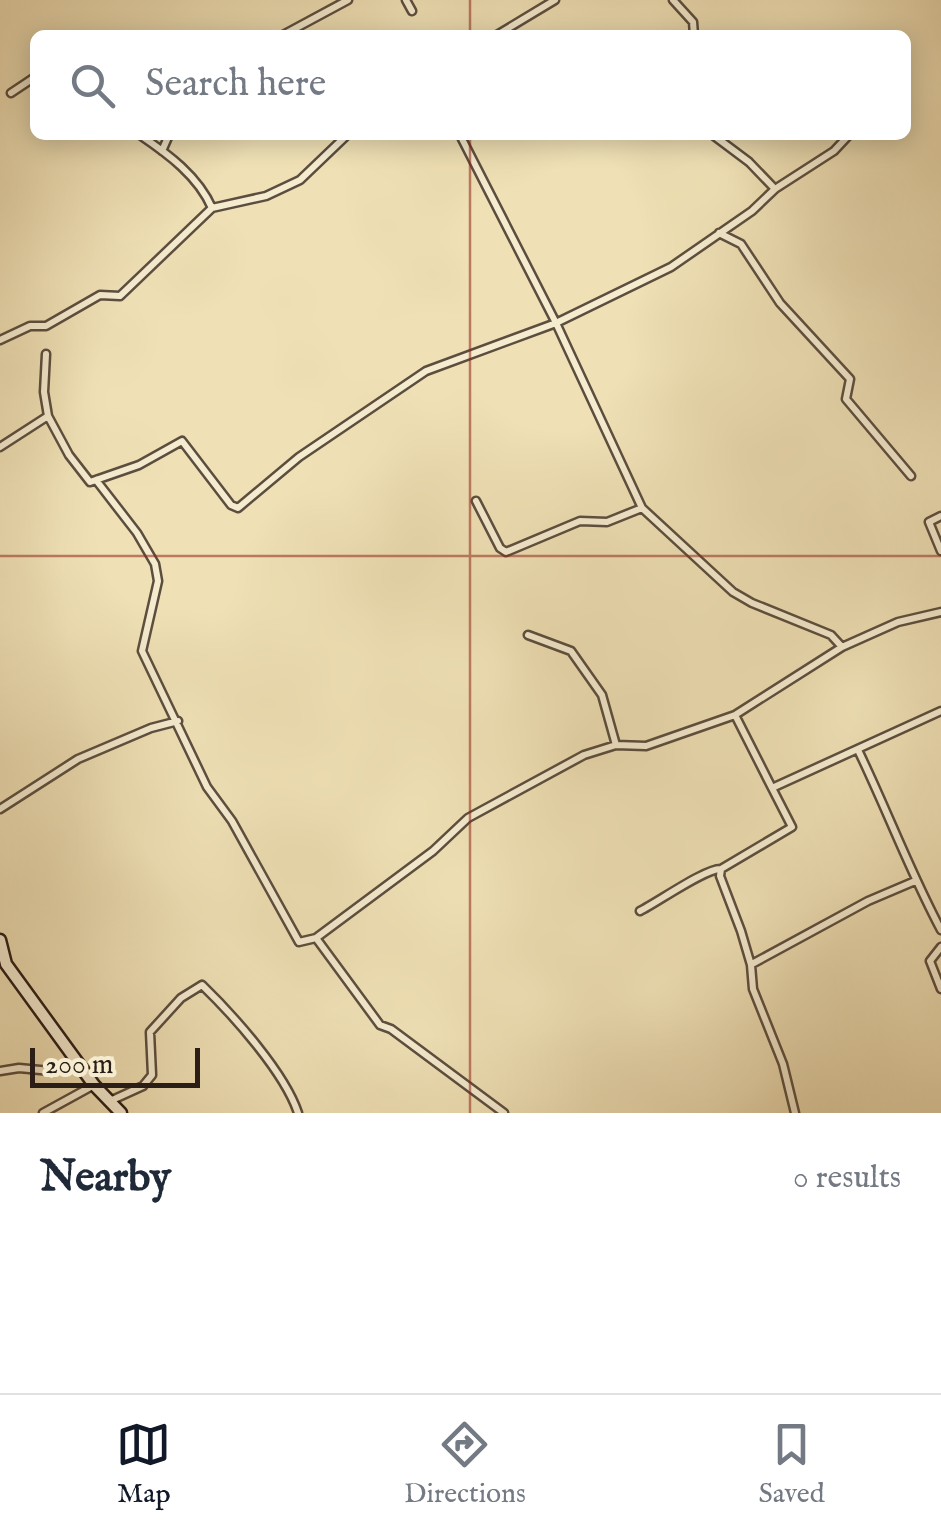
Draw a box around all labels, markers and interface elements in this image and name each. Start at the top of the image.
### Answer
search box [30,30,911,140]
icon: search [65,58,120,113]
text: Search here [145,61,326,109]
scale bar [30,1043,200,1088]
text: 200 m [45,1048,113,1083]
text: Nearby [40,1152,171,1205]
text: 0 results [793,1158,901,1199]
tab: Map [116,1417,171,1512]
tab: Directions [404,1417,526,1512]
tab: Saved [758,1417,825,1512]

